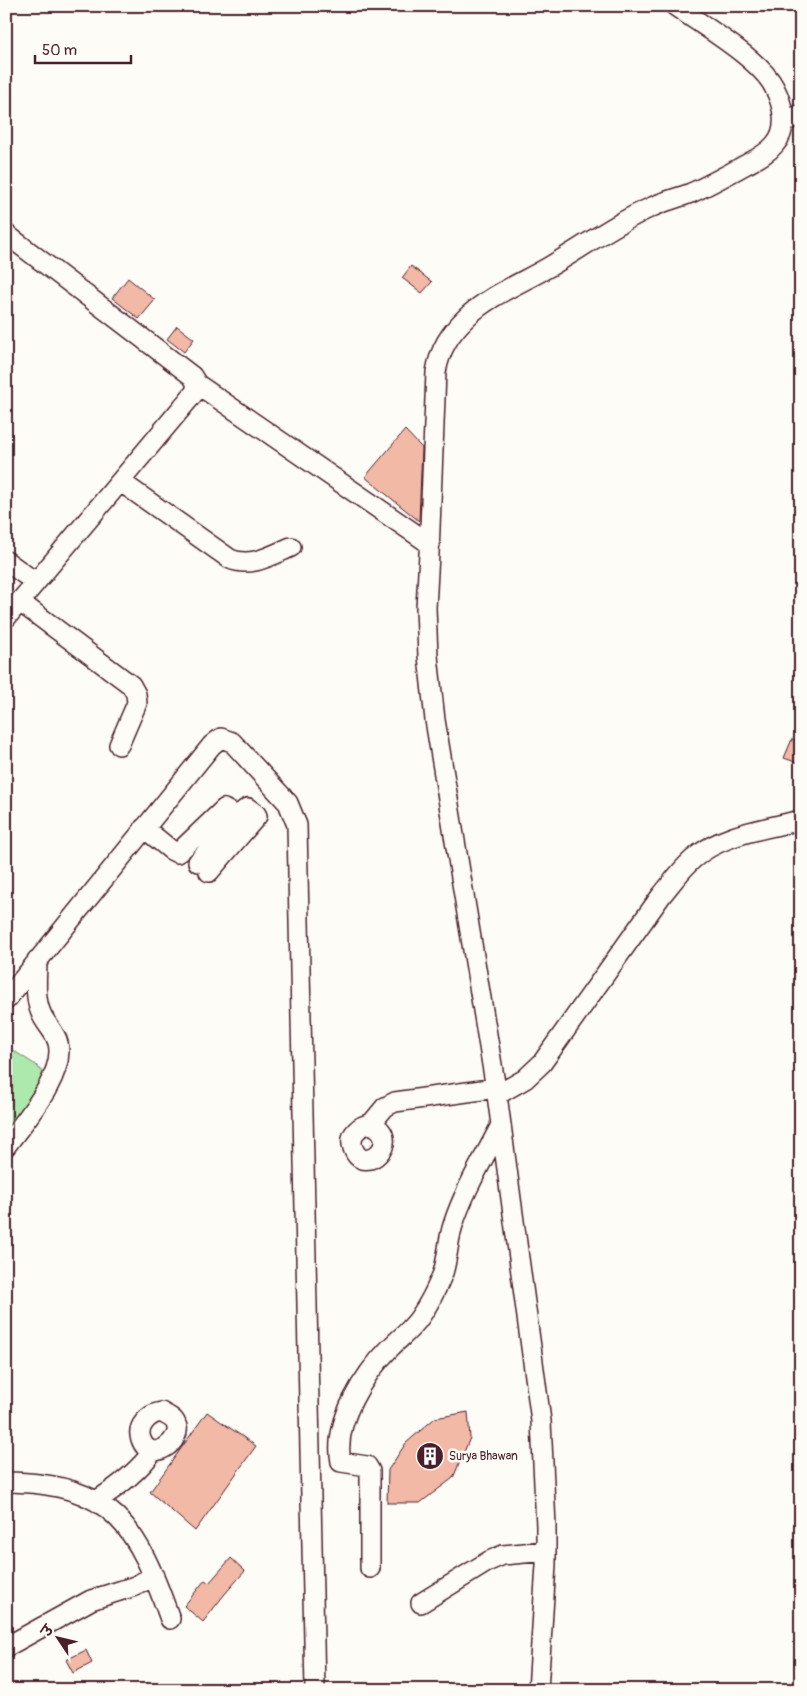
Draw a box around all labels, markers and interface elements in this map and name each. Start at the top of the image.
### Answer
scale bar [35,32,131,64]
text: 50 m [42,41,77,60]
building icon: Surya Bhawan [415,1441,445,1471]
place label: Surya Bhawan [449,1449,518,1464]
north arrow [32,1614,82,1664]
text: उ [37,1621,58,1641]

